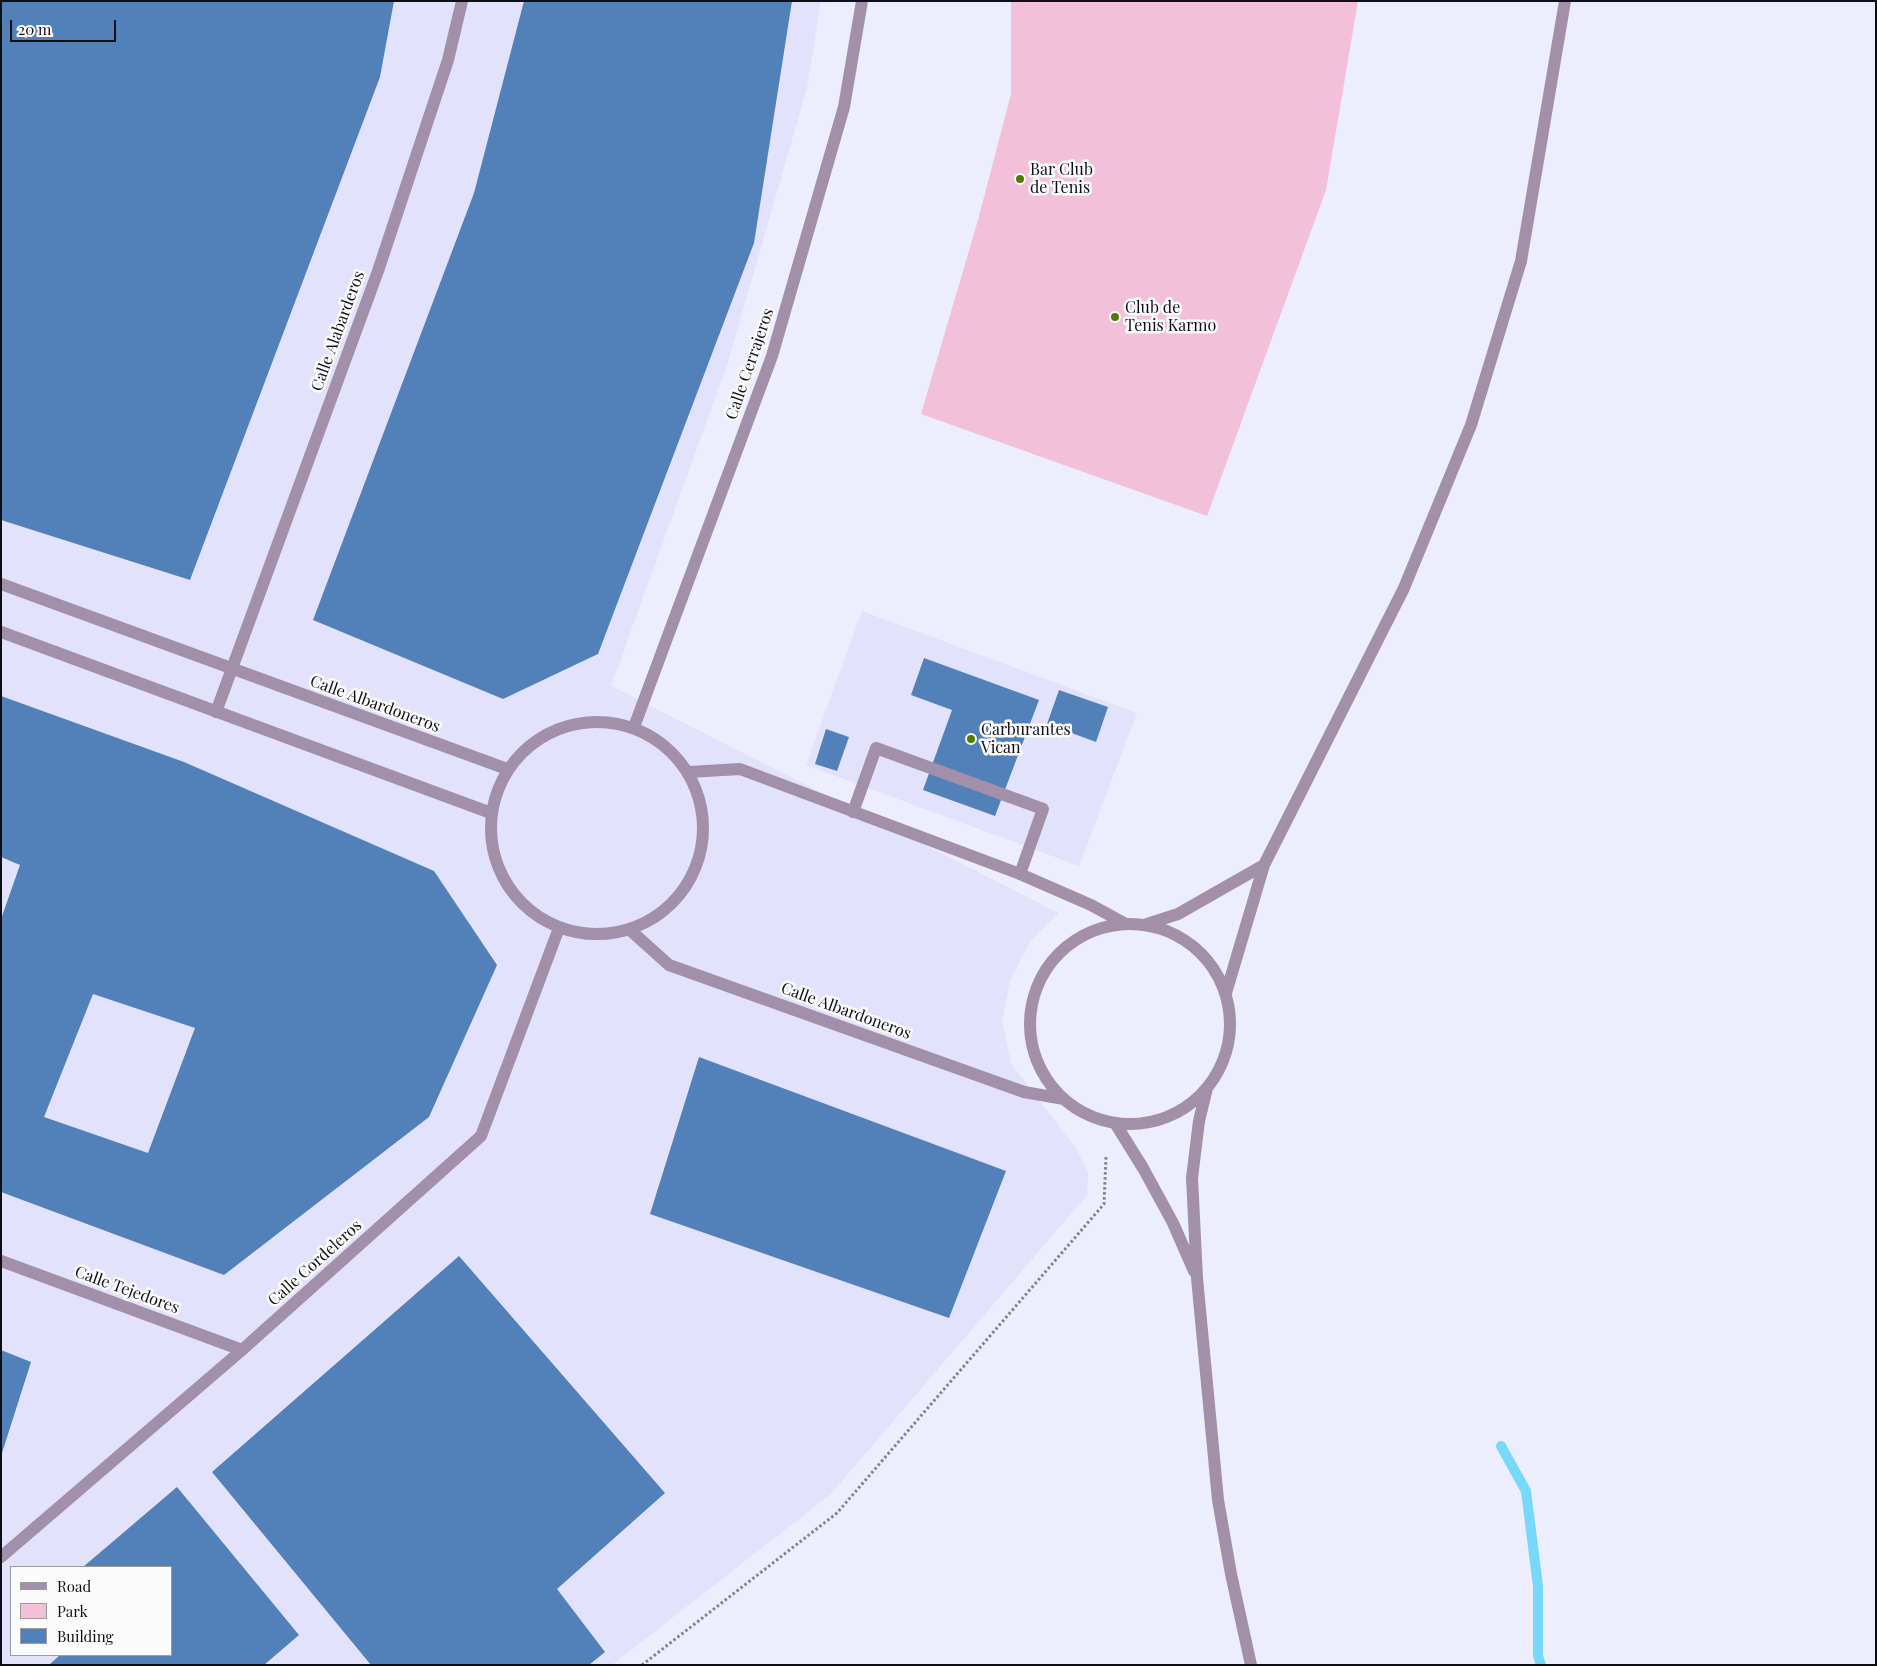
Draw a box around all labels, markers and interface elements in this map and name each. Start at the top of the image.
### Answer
scale bar [12,10,119,42]
text: 20 m [18,19,51,39]
place label: Bar Club de Tenis [1030,160,1093,198]
marker: Bar Club de Tenis [1014,173,1026,185]
street label: Calle Alabarderos [307,268,369,394]
place label: Club de Tenis Karmo [1125,298,1216,336]
street label: Calle Cerrajeros [722,306,778,422]
marker: Club de Tenis Karmo [1109,311,1121,323]
street label: Calle Albardoneros [307,672,443,736]
place label: Carburantes Vican [981,720,1071,758]
marker: Carburantes Vican [965,733,977,745]
street label: Calle Albardoneros [778,979,914,1043]
street label: Calle Cordeleros [264,1216,366,1310]
street label: Calle Tejedores [72,1262,182,1318]
legend [10,1566,172,1656]
text: Road [57,1576,91,1596]
text: Park [57,1601,88,1621]
text: Building [57,1626,113,1646]

